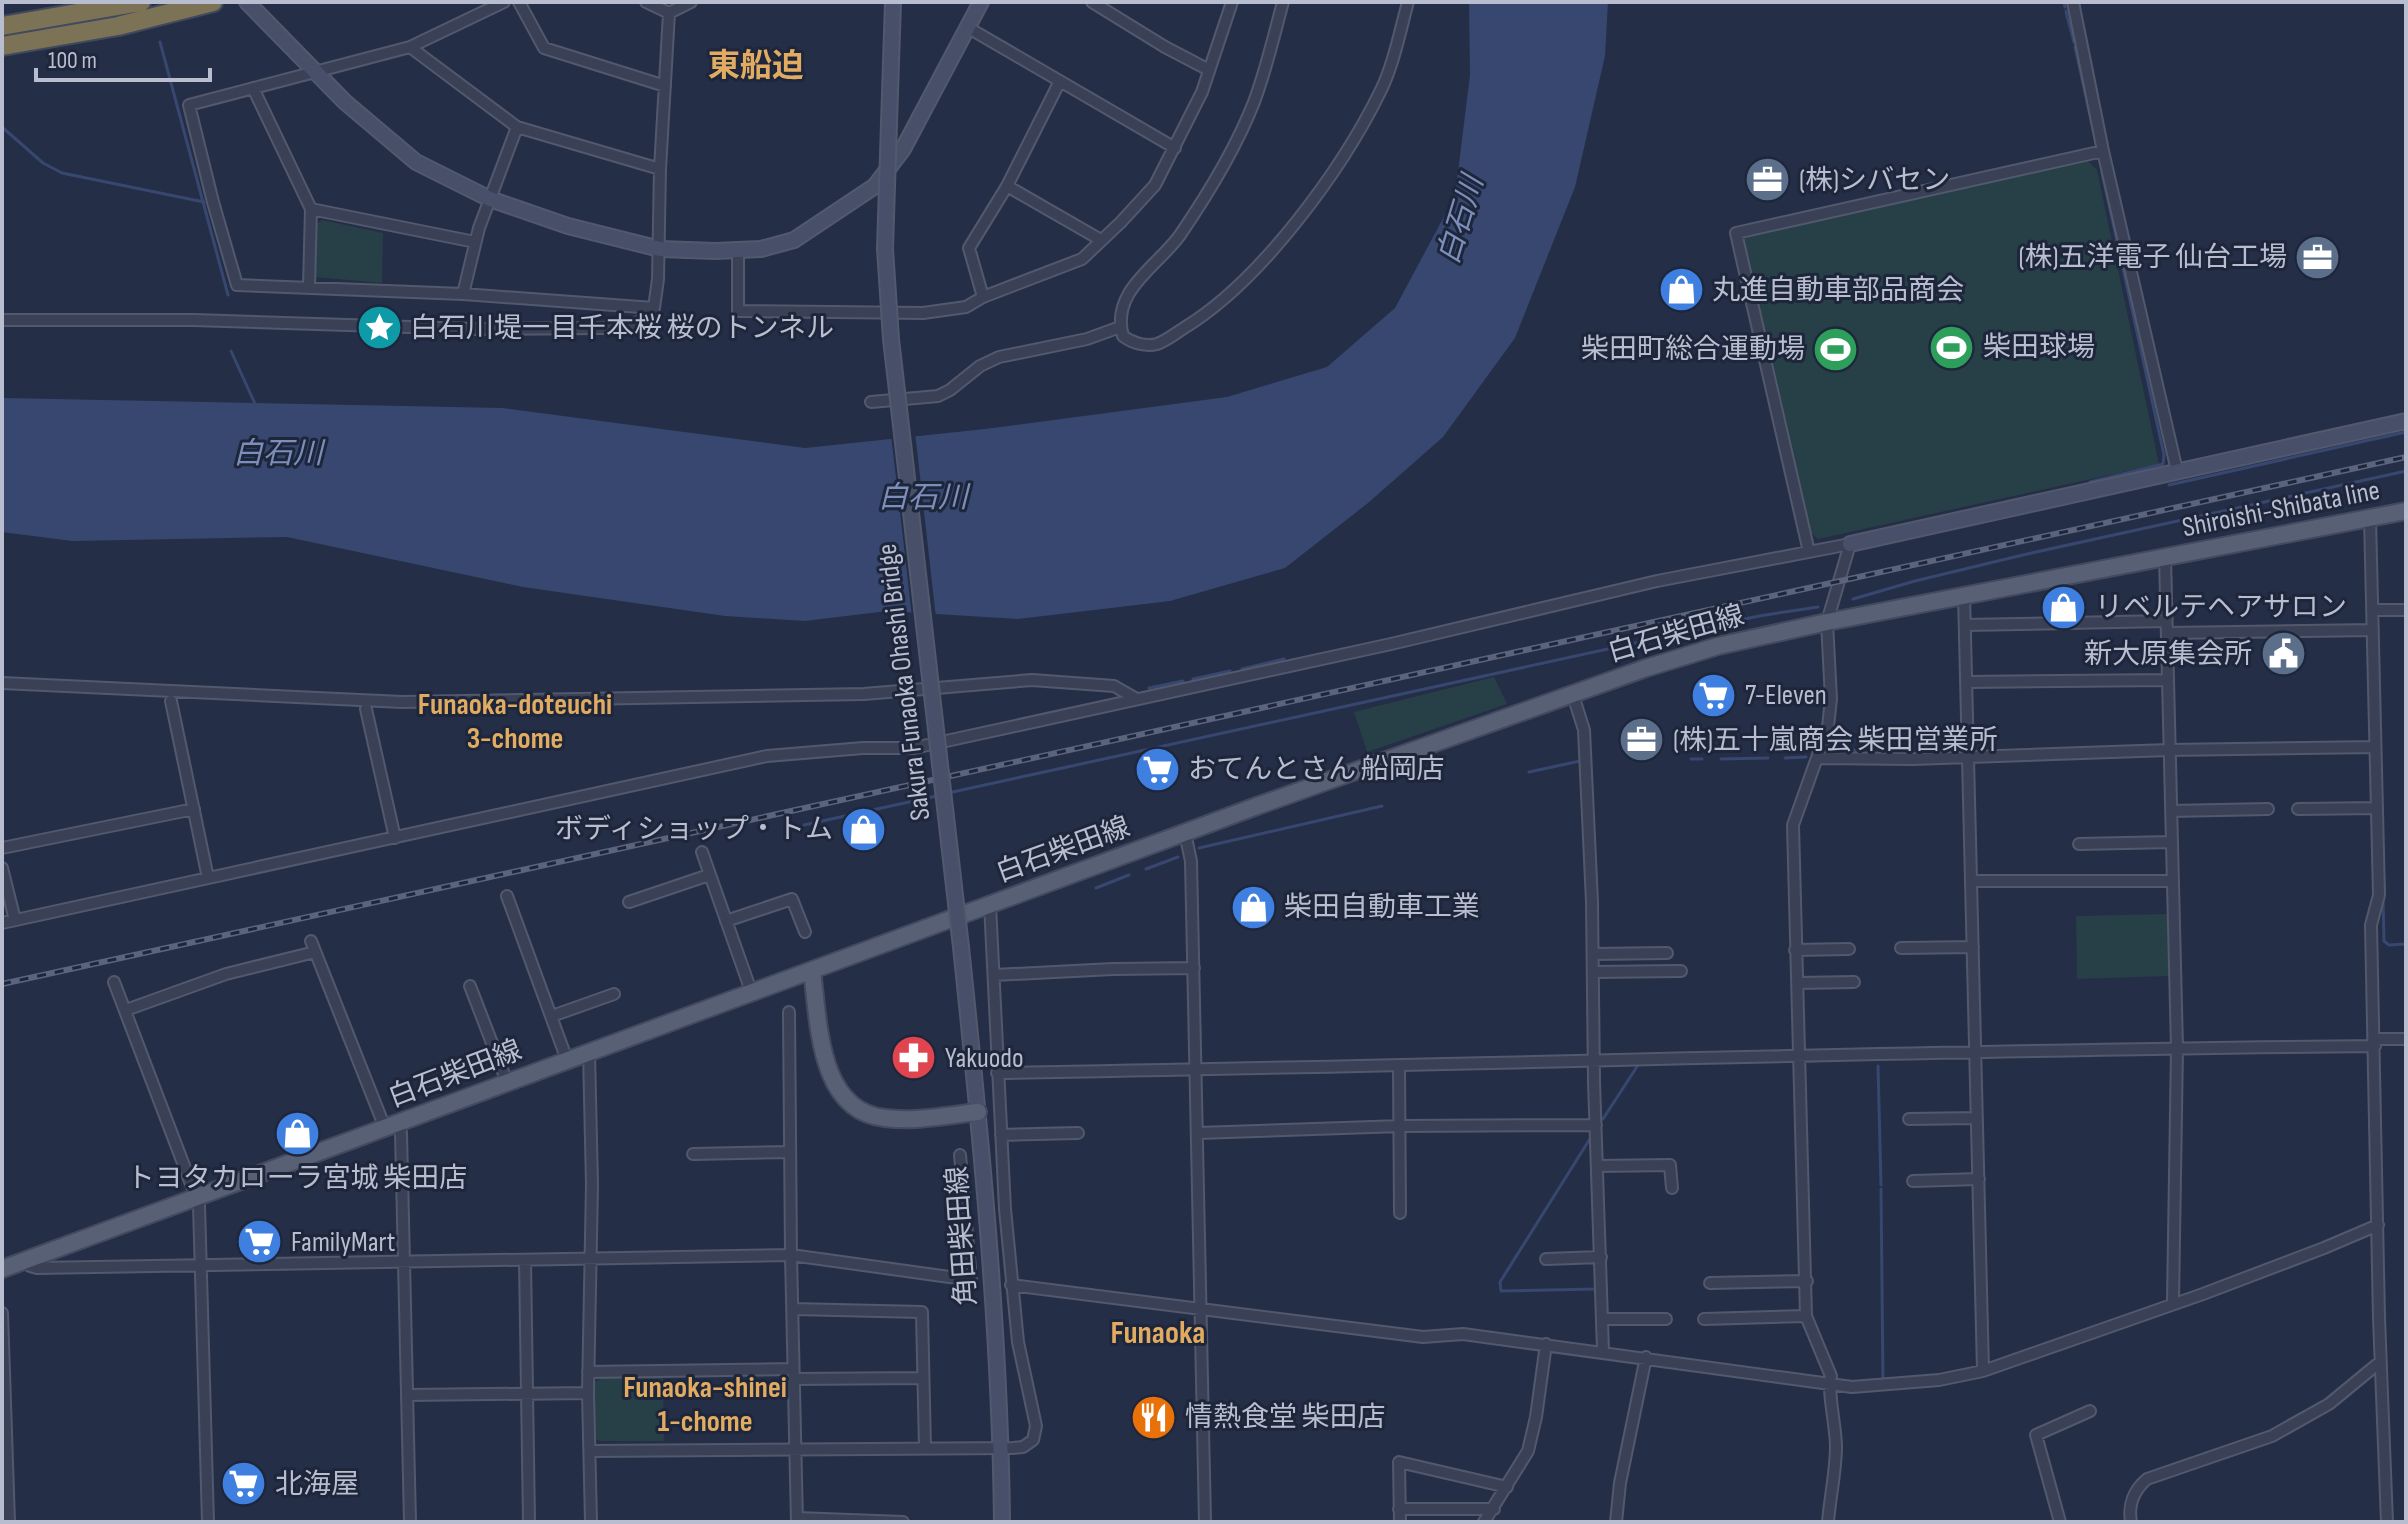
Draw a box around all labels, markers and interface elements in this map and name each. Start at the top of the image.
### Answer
scale bar [36,32,210,82]
text: 100 m [48,46,97,75]
district label: 東船迫 [708,47,804,86]
office icon: (株)シバセン [1744,156,1792,204]
place label: (株)シバセン [1799,164,1950,197]
water label: 白石川 [1431,169,1492,268]
office icon: (株)五洋電子 仙台工場 [2294,233,2342,281]
place label: (株)五洋電子 仙台工場 [2018,241,2287,274]
shop icon: 丸進自動車部品商会 [1657,266,1705,314]
place label: 丸進自動車部品商会 [1712,274,1964,307]
place icon: 白石川堤一目千本桜 桜のトンネル [355,304,403,352]
place label: 白石川堤一目千本桜 桜のトンネル [410,312,834,345]
sports icon: 柴田球場 [1928,323,1976,371]
sports icon: 柴田町総合運動場 [1812,325,1860,373]
place label: 柴田球場 [1983,331,2095,364]
place label: 柴田町総合運動場 [1581,333,1805,366]
water label: 白石川 [233,436,326,472]
street label: Shiroishi-Shibata line [2180,474,2382,544]
water label: 白石川 [878,480,971,516]
street label: Sakura Funaoka Ohashi Bridge [871,542,937,822]
shop icon: リベルテヘアサロン [2040,583,2088,631]
place label: リベルテヘアサロン [2095,591,2347,624]
street label: 白石柴田線 [1604,599,1748,669]
public building icon: 新大原集会所 [2259,630,2307,678]
place label: 新大原集会所 [2084,638,2252,671]
supermarket icon: 7-Eleven [1690,671,1738,719]
place label: 7-Eleven [1745,679,1827,712]
district label: Funaoka-doteuchi 3-chome [418,687,612,757]
office icon: (株)五十嵐商会 柴田営業所 [1618,716,1666,764]
place label: (株)五十嵐商会 柴田営業所 [1673,724,1998,757]
supermarket icon: おてんとさん 船岡店 [1133,745,1181,793]
place label: おてんとさん 船岡店 [1188,753,1444,786]
shop icon: ボディショップ・トム [840,805,888,853]
street label: 白石柴田線 [992,811,1134,889]
place label: ボディショップ・トム [555,813,833,846]
shop icon: 柴田自動車工業 [1229,883,1277,931]
place label: 柴田自動車工業 [1284,891,1480,924]
street label: 白石柴田線 [384,1034,526,1114]
pharmacy icon: Yakuodo [890,1034,938,1082]
place label: Yakuodo [945,1042,1024,1075]
shop icon: トヨタカローラ宮城 柴田店 [273,1110,321,1158]
place label: トヨタカローラ宮城 柴田店 [127,1162,467,1195]
street label: 角田柴田線 [941,1165,983,1307]
supermarket icon: FamilyMart [236,1218,284,1266]
place label: FamilyMart [291,1226,395,1259]
district label: Funaoka [1111,1314,1205,1353]
district label: Funaoka-shinei 1-chome [623,1370,787,1440]
restaurant icon: 情熱食堂 柴田店 [1130,1393,1178,1441]
place label: 情熱食堂 柴田店 [1185,1401,1385,1434]
supermarket icon: 北海屋 [220,1460,268,1508]
place label: 北海屋 [275,1468,359,1501]

